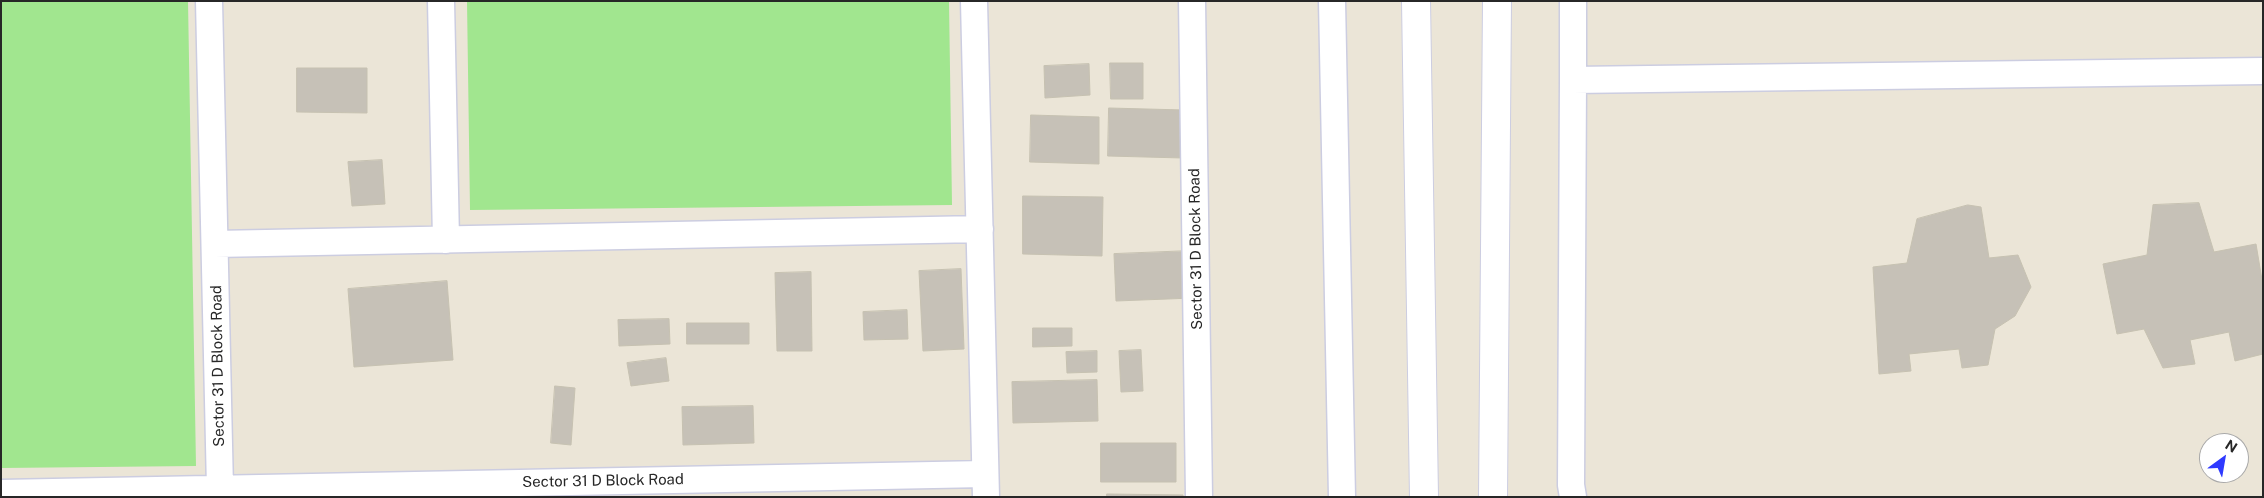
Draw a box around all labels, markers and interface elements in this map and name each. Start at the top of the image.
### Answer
street label: Sector 31 D Block Road [1186,168,1206,330]
street label: Sector 31 D Block Road [208,285,228,447]
north arrow [2199,433,2249,483]
text: N [2223,436,2240,456]
street label: Sector 31 D Block Road [522,471,684,491]

